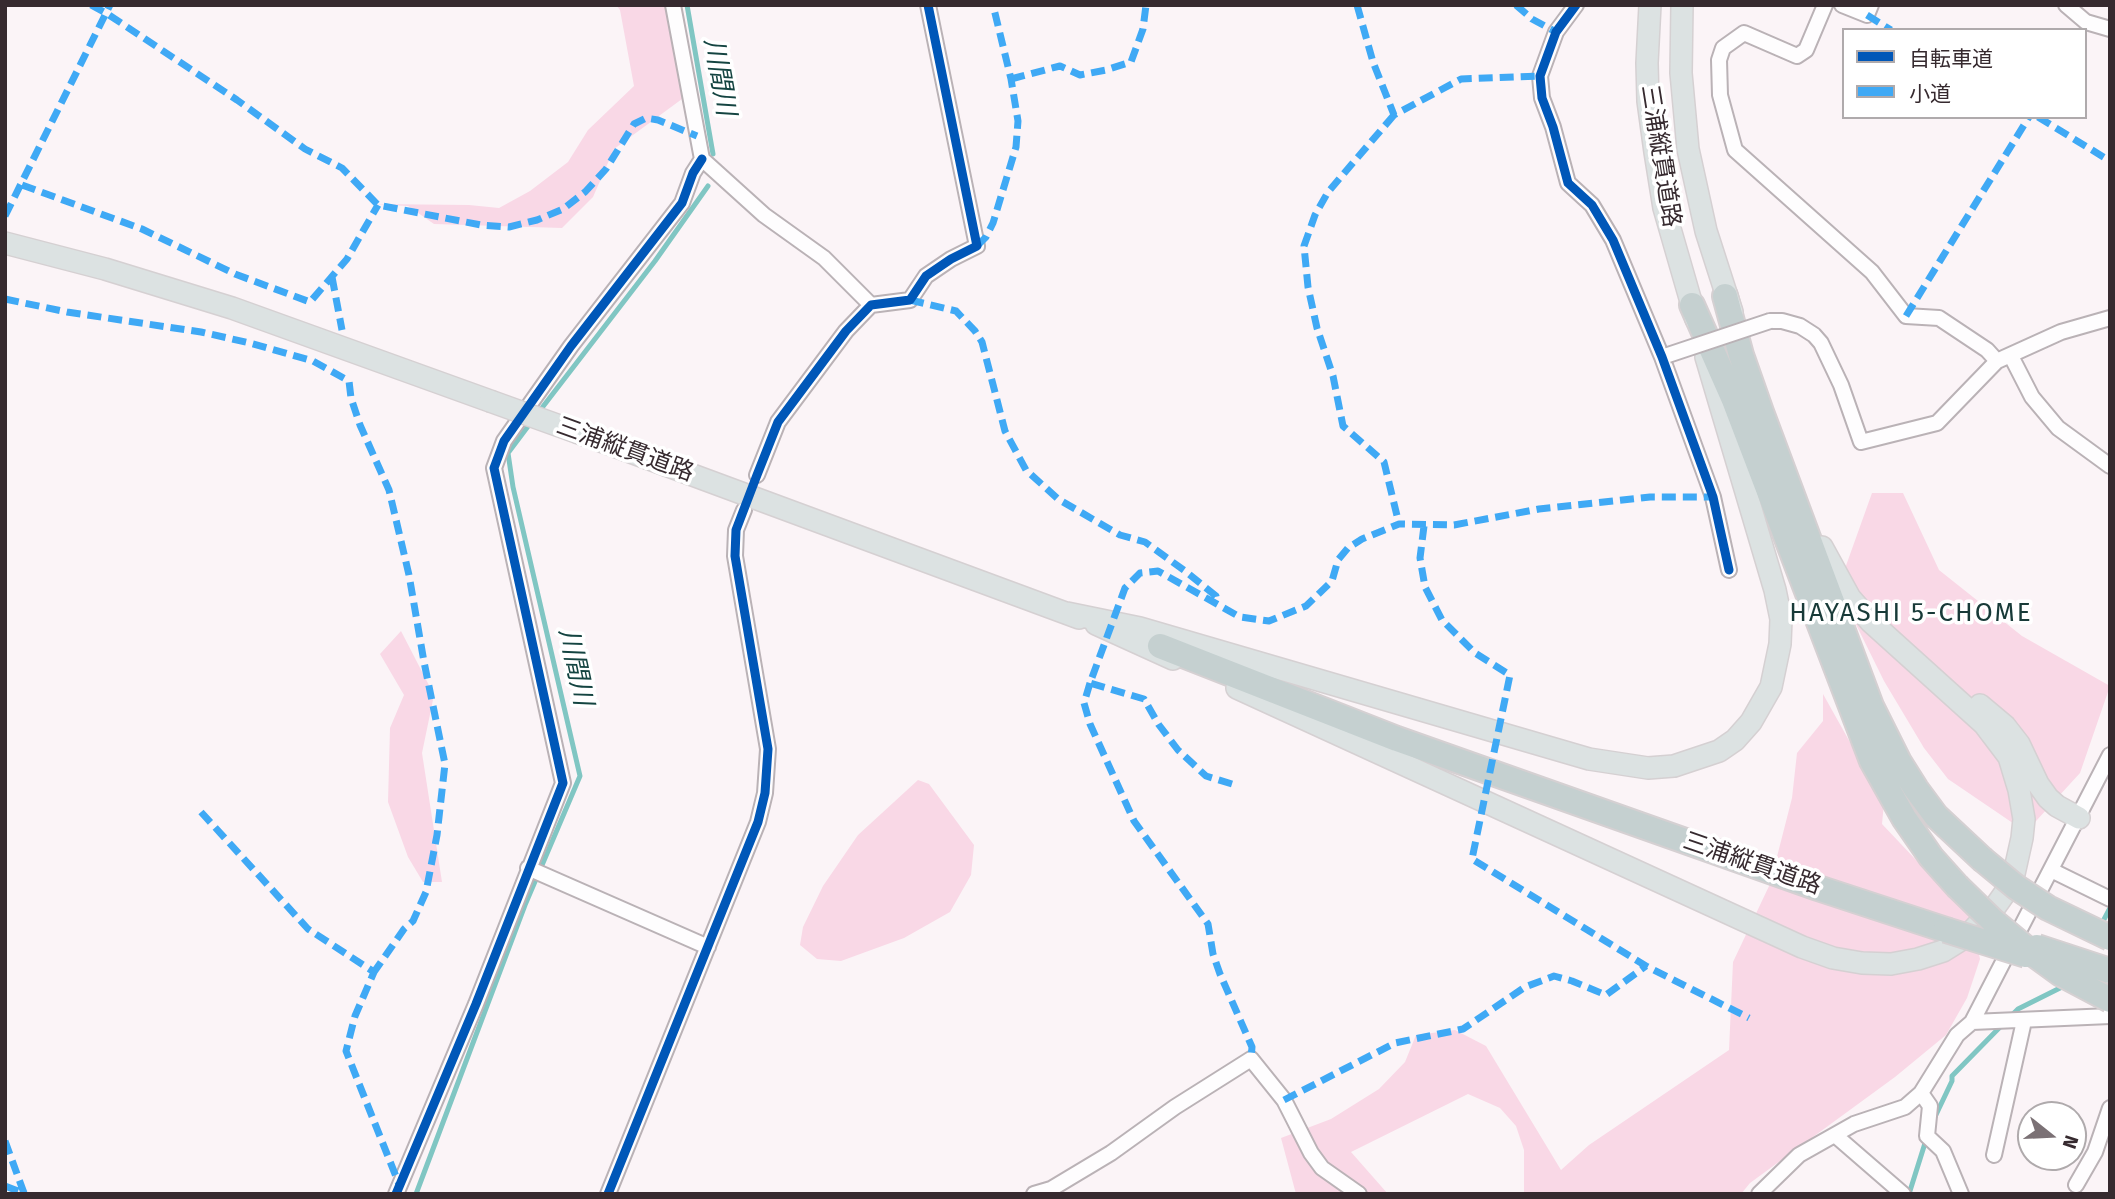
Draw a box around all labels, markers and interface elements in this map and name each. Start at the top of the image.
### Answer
legend [1842,28,2087,119]
water label: 川間川 [697,36,741,118]
text: 自転車道 [1909,46,1993,72]
text: 小道 [1909,81,1951,107]
street label: 三浦縦貫道路 [1635,83,1685,229]
street label: 三浦縦貫道路 [552,412,698,488]
district label: HAYASHI 5-CHOME [1791,598,2031,630]
water label: 川間川 [552,626,598,708]
street label: 三浦縦貫道路 [1679,827,1825,901]
north arrow [2017,1101,2087,1171]
text: N [2058,1132,2083,1152]

